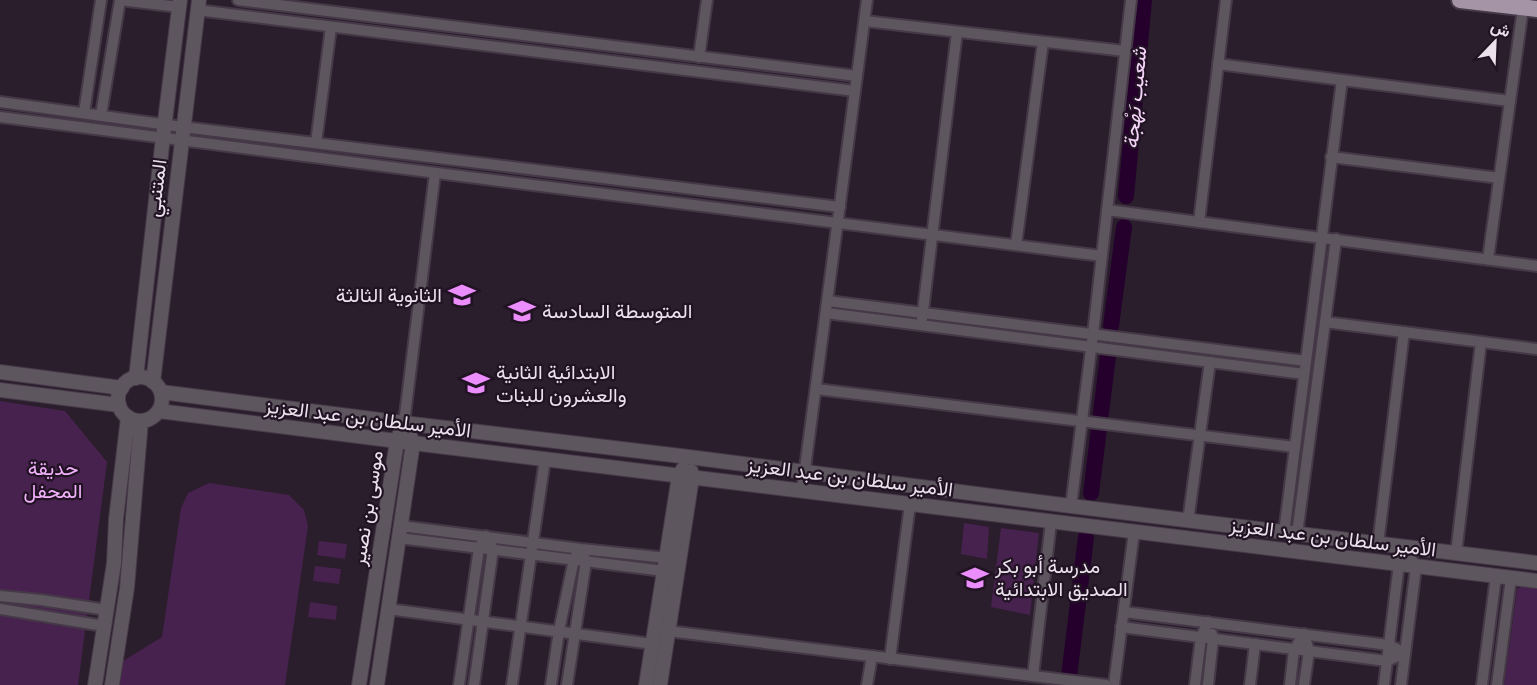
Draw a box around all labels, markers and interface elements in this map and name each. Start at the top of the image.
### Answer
north arrow [1465,12,1525,72]
text: ش [1488,16,1513,41]
water label: شعيب بَهْجة [1119,46,1152,150]
street label: المتنبي [141,158,176,219]
school or university icon: الثانوية الثالثة [447,280,477,310]
place label: الثانوية الثالثة [336,283,442,308]
school or university icon: المتوسطة السادسة [507,296,537,326]
place label: المتوسطة السادسة [542,299,692,324]
place label: الابتدائية الثانية والعشرون للبنات [496,360,627,408]
school or university icon: الابتدائية الثانية والعشرون للبنات [461,368,491,398]
street label: الأمير سلطان بن عبد العزيز [262,393,473,444]
street label: موسى بن نصير [346,449,389,569]
street label: الأمير سلطان بن عبد العزيز [744,452,955,503]
park label: حديقة المحفل [24,456,82,503]
street label: الأمير سلطان بن عبد العزيز [1227,512,1438,563]
place label: مدرسة أبو بكر الصديق الابتدائية [994,554,1128,601]
school or university icon: مدرسة أبو بكر الصديق الابتدائية [960,563,990,593]

